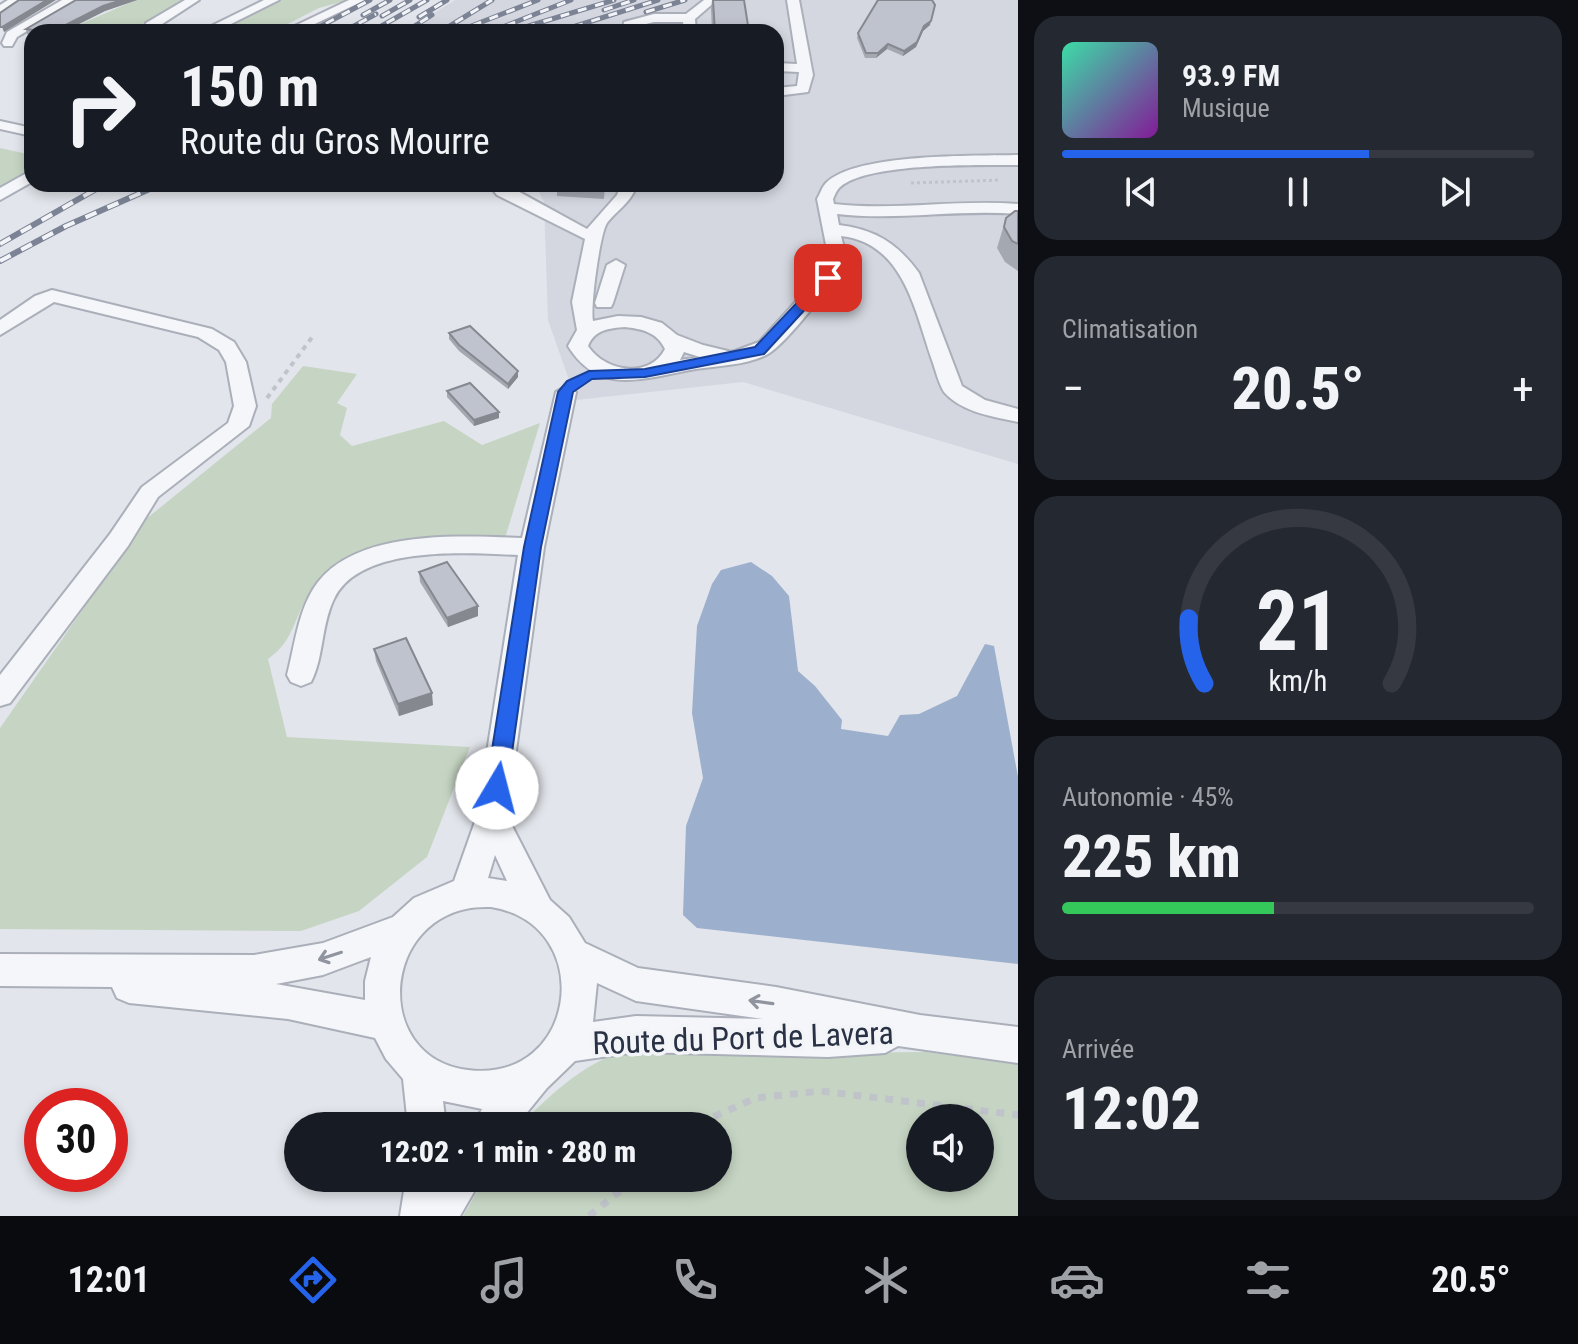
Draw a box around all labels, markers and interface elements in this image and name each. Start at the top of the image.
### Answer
text: 150 m [180,54,319,120]
icon: right [48,56,152,160]
text: 93.9 FM [1182,58,1280,93]
text: Musique [1182,93,1270,123]
text: Route du Gros Mourre [180,121,490,163]
icon: previous [1119,170,1163,214]
icon: pause [1276,170,1320,214]
icon: next [1433,170,1477,214]
pin [794,244,862,312]
icon: arrive [806,256,850,300]
text: Climatisation [1062,314,1198,344]
text: 20.5° [1232,353,1365,424]
text: − [1062,363,1084,415]
text: + [1512,363,1534,415]
text: 21 [1256,573,1340,670]
text: km/h [1269,664,1327,698]
position arrow [455,746,539,830]
text: Autonomie · 45% [1062,782,1234,812]
text: 225 km [1062,821,1241,892]
one-way arrow [318,950,343,964]
one-way arrow [749,994,774,1009]
street label: Route du Port de Lavera [592,1014,894,1062]
text: Arrivée [1062,1034,1134,1064]
text: 12:02 [1062,1073,1201,1144]
speed limit sign: 30 [24,1088,128,1192]
map controls [906,1104,994,1192]
button: sound [906,1104,994,1192]
text: 12:02 · 1 min · 280 m [380,1134,636,1169]
icon: directions [285,1252,341,1308]
icon: music [476,1252,532,1308]
icon: phone [667,1252,723,1308]
icon: climate [858,1252,914,1308]
icon: car [1049,1252,1105,1308]
icon: filters [1240,1252,1296,1308]
text: 12:01 [68,1259,150,1301]
text: 20.5° [1431,1259,1510,1301]

